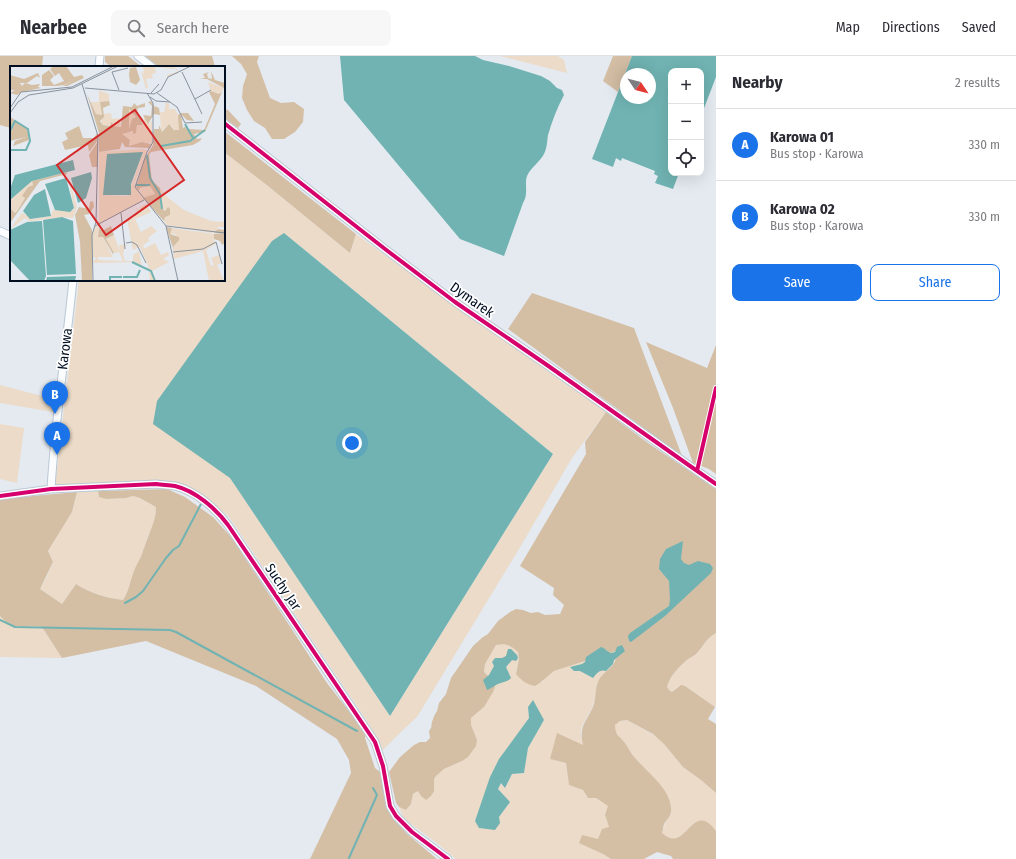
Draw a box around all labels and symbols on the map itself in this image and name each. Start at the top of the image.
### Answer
inset map [10,66,225,281]
north arrow [620,68,656,104]
street label: Dymarek [447,279,498,322]
street label: Karowa [54,327,76,371]
pin: B [42,381,68,414]
pin: A [44,422,70,455]
your location [342,433,362,453]
street label: Suchy Jar [261,560,305,614]

